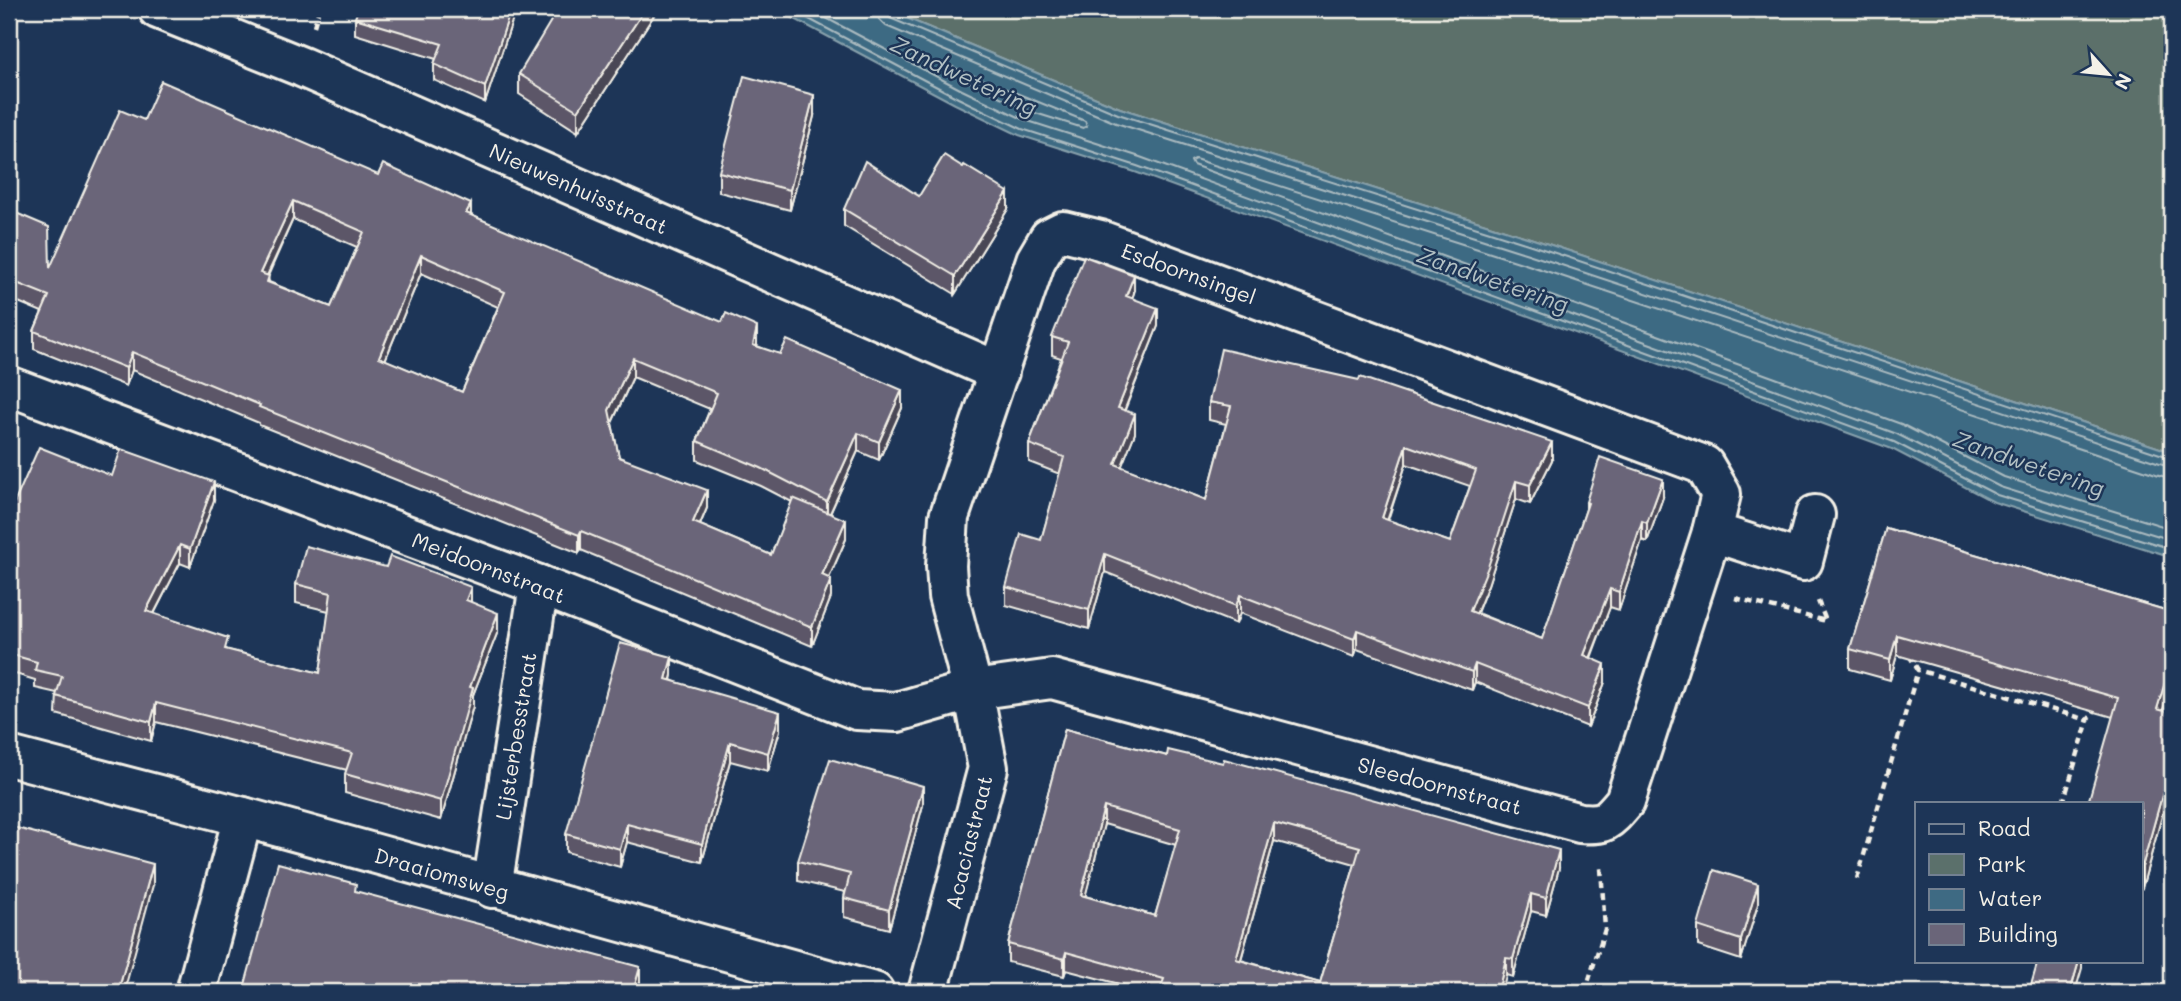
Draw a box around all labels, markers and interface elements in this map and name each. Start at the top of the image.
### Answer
water label: Zandwetering [886,28,1042,122]
north arrow [2072,38,2142,108]
text: N [2109,70,2138,94]
street label: Nieuwenhuisstraat [485,136,673,240]
street label: Esdoornsingel [1118,236,1260,310]
water label: Zandwetering [1413,239,1573,319]
water label: Zandwetering [1949,423,2109,503]
street label: Meidoornstraat [409,525,569,609]
street label: Lijsterbesstraat [488,650,542,822]
street label: Sleedoornstraat [1355,750,1525,820]
street label: Acaciastraat [938,772,998,912]
legend [1915,802,2142,962]
text: Road [1978,814,2030,841]
street label: Draaiomsweg [372,841,512,905]
text: Park [1978,850,2026,877]
text: Water [1978,884,2042,911]
text: Building [1978,920,2058,947]

